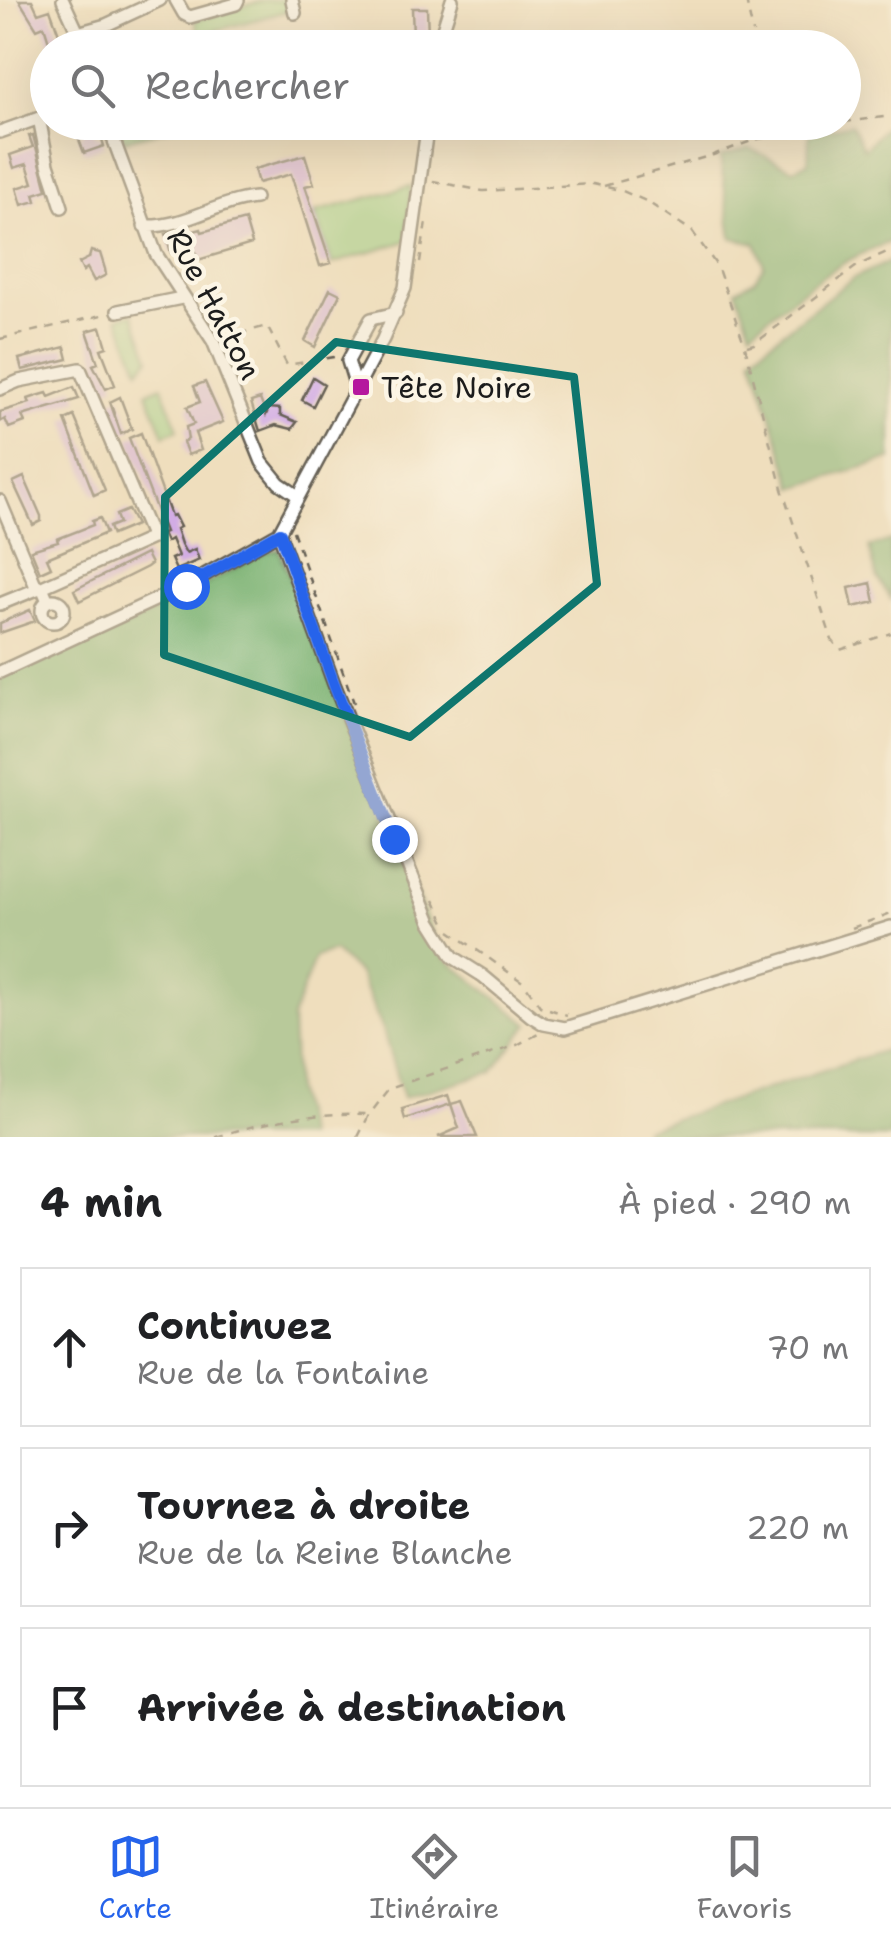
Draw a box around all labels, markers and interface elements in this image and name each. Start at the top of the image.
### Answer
search box [30,30,861,140]
icon: search [65,58,120,113]
text: Rechercher [145,60,350,111]
street label: Rue Hatton [157,221,271,387]
place label: Tête Noire [381,367,532,408]
marker: Tête Noire [350,376,372,398]
route start [164,564,210,610]
route end [372,817,418,863]
text: 4 min [40,1174,162,1230]
text: À pied · 290 m [618,1181,851,1224]
text: Continuez [137,1300,333,1351]
icon: ahead [42,1320,97,1375]
text: 70 m [766,1326,849,1369]
text: Rue de la Fontaine [137,1351,429,1394]
text: Tournez à droite [137,1480,470,1531]
icon: right [42,1500,97,1555]
text: 220 m [746,1506,849,1549]
text: Rue de la Reine Blanche [137,1531,513,1574]
icon: arrive [42,1680,97,1735]
text: Arrivée à destination [137,1682,566,1733]
tab: Carte [99,1829,172,1927]
tab: Itinéraire [369,1829,499,1927]
tab: Favoris [697,1829,792,1927]

